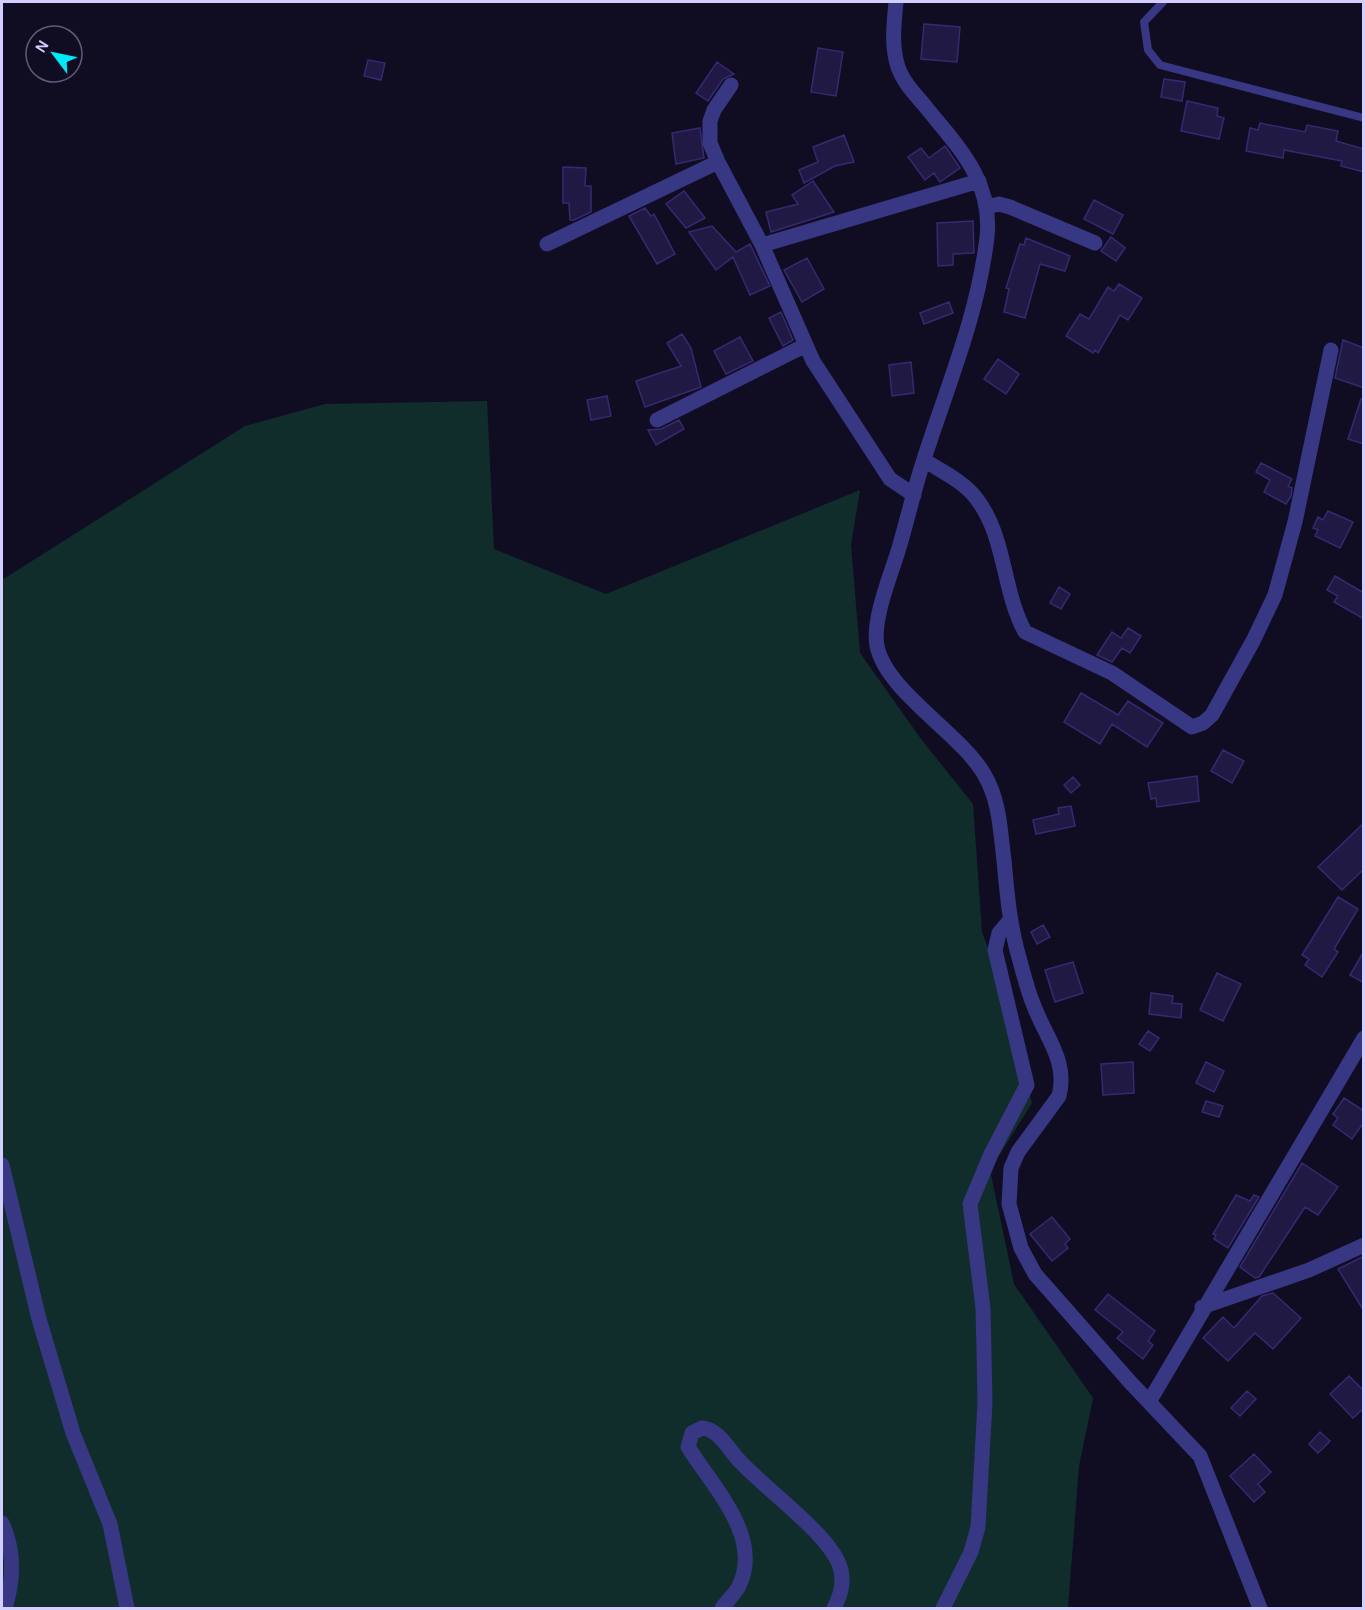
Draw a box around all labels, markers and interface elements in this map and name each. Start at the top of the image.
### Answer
north arrow [24,24,84,84]
text: N [31,36,53,56]

